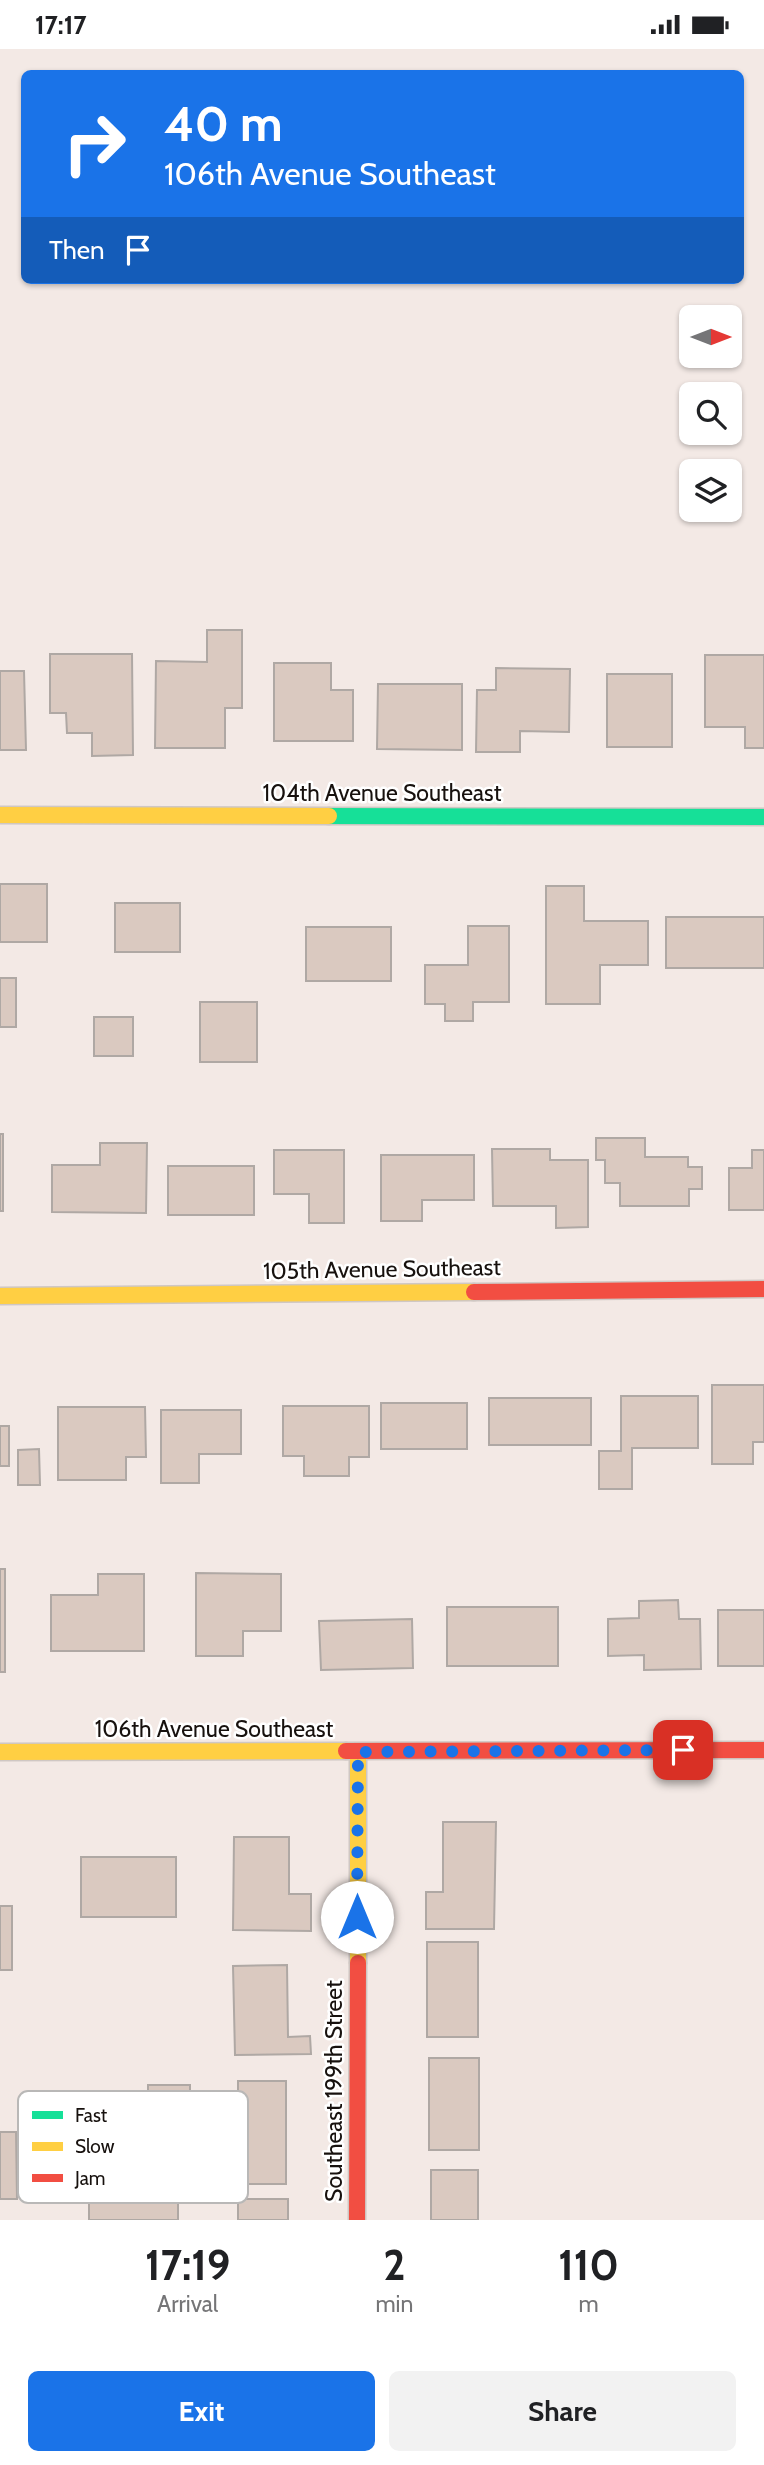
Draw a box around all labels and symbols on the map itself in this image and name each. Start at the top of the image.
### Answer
north arrow [679,305,742,367]
street label: 104th Avenue Southeast [263,779,502,807]
street label: 105th Avenue Southeast [263,1253,501,1285]
street label: 106th Avenue Southeast [95,1715,334,1743]
pin [653,1720,713,1780]
position arrow [320,1880,394,1954]
street label: Southeast 199th Street [320,1980,348,2202]
legend [18,2091,248,2203]
text: Fast [75,2104,108,2127]
text: Slow [75,2135,115,2158]
text: Jam [74,2167,105,2190]

